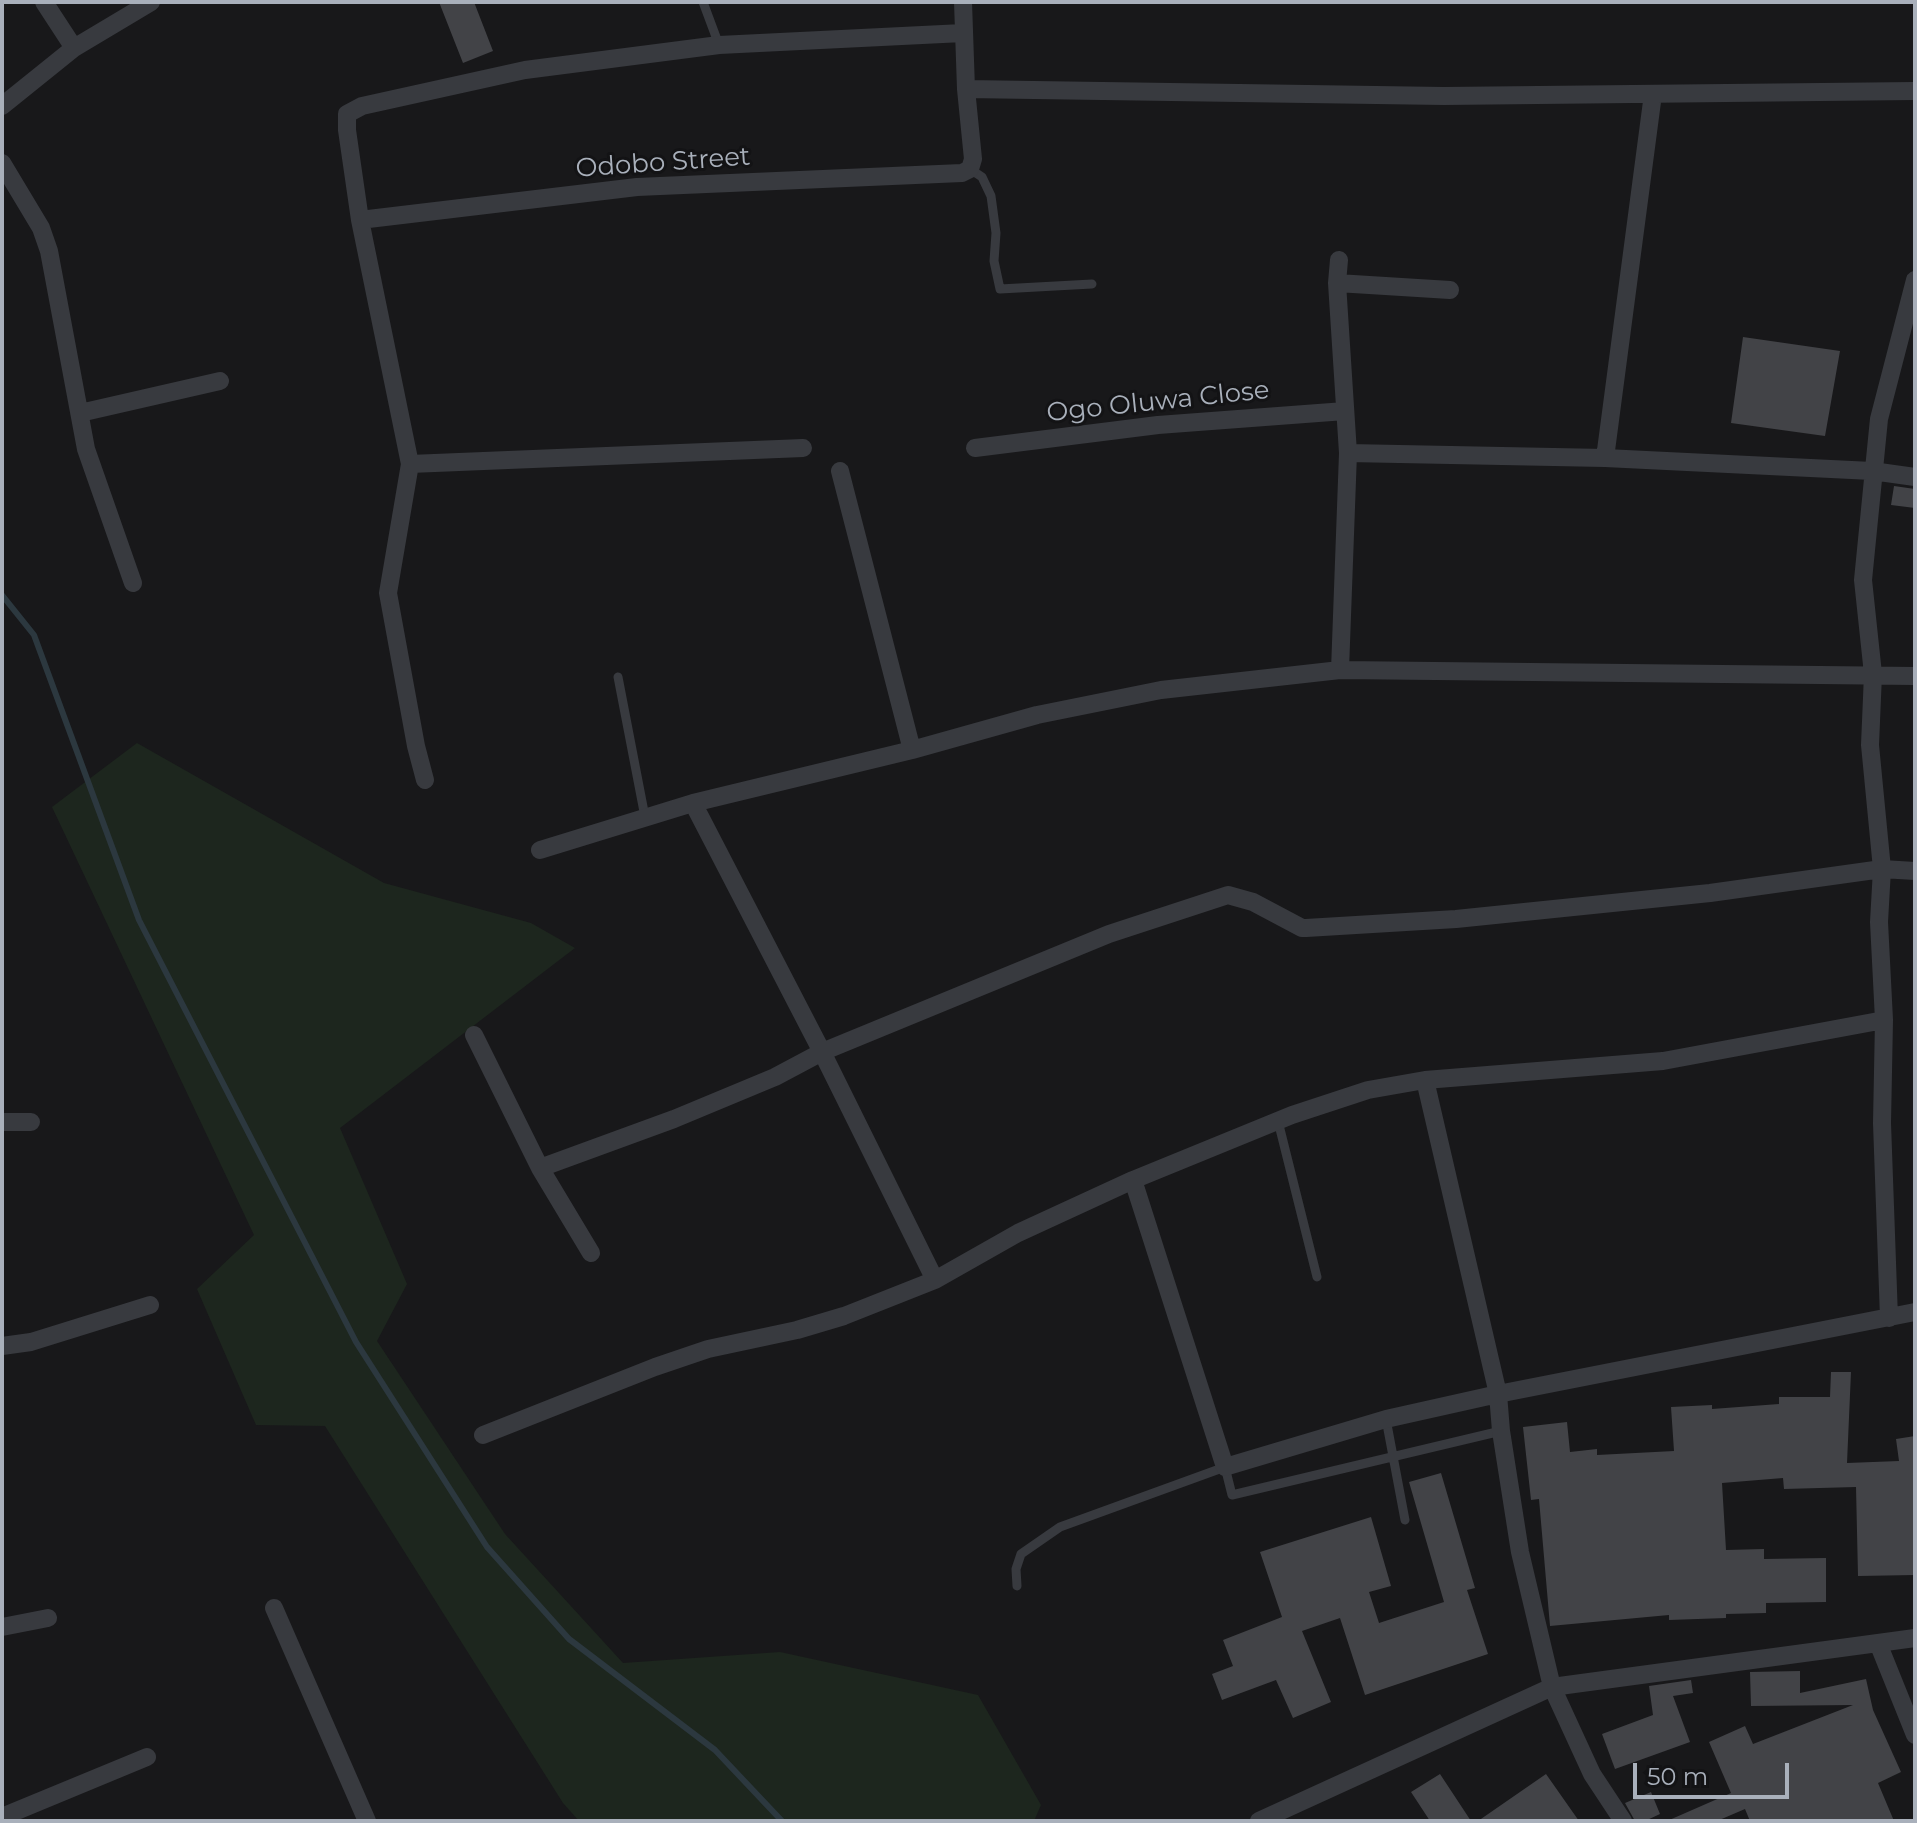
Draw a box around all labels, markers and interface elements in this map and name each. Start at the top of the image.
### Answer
street label: Odobo Street [575,141,751,185]
street label: Ogo Oluwa Close [1045,375,1271,429]
scale bar [1637,1747,1793,1797]
text: 50 m [1647,1762,1708,1791]

